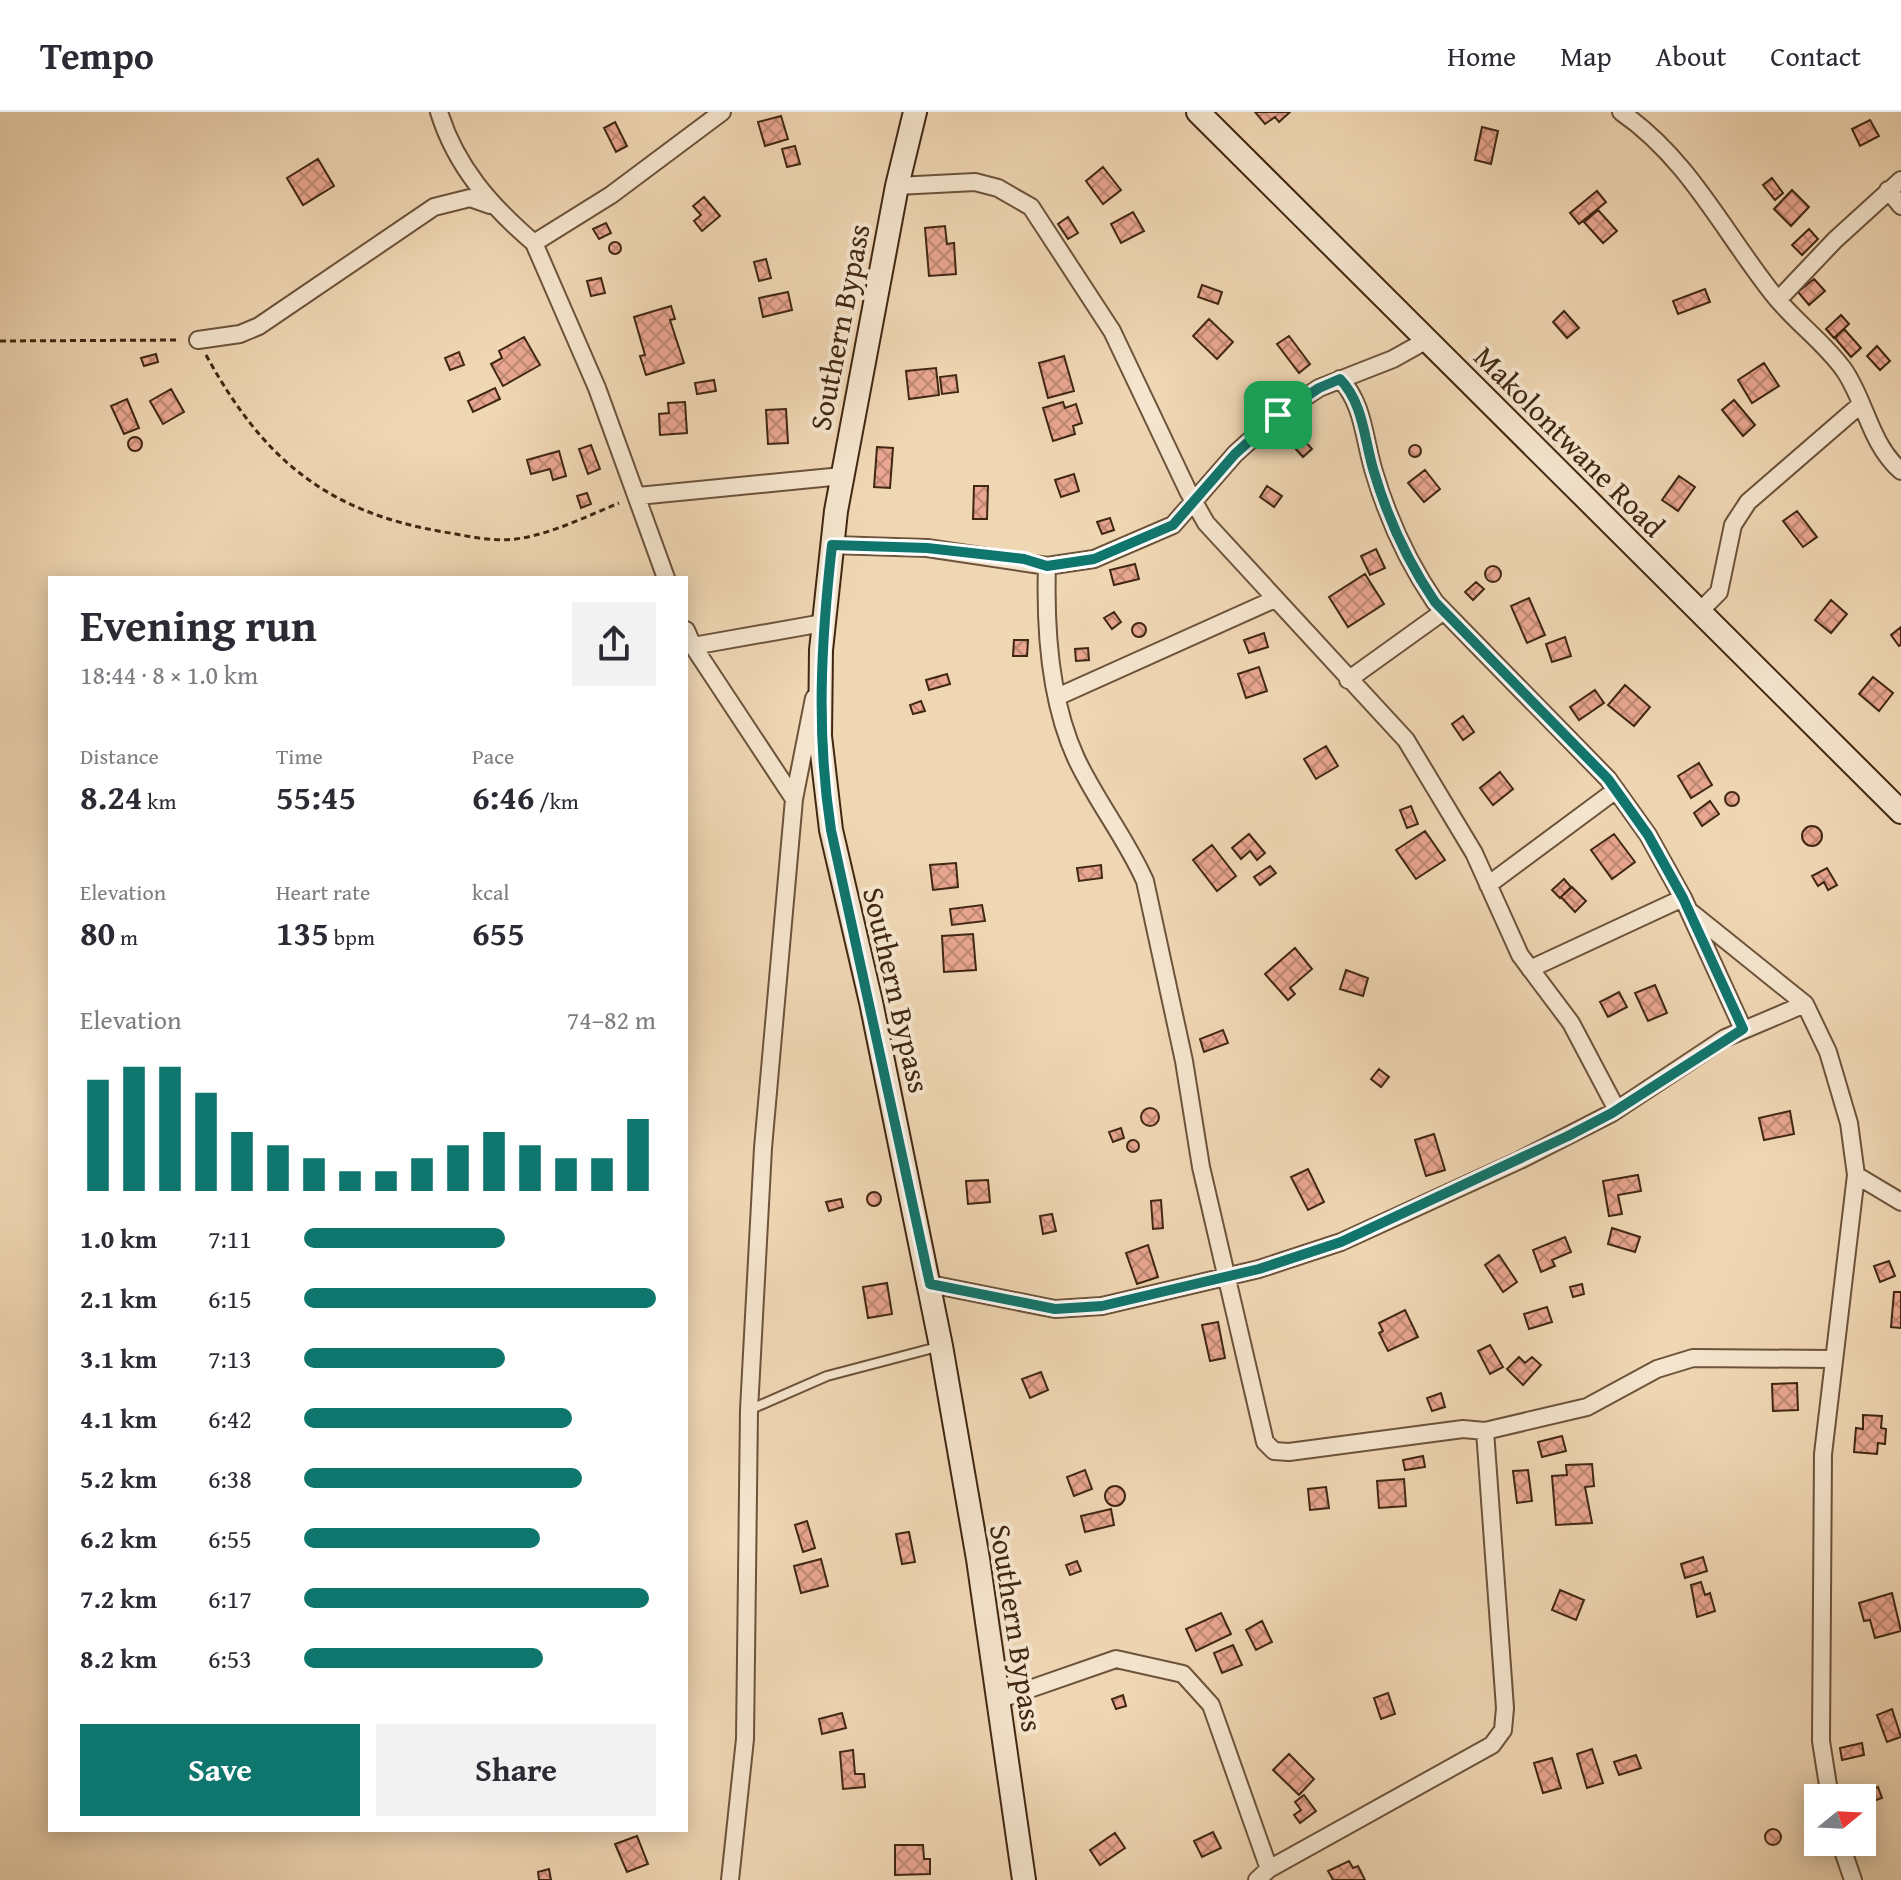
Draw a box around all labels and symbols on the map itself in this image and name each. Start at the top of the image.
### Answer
street label: Southern Bypass [797,220,881,434]
street label: Makolontwane Road [1464,335,1676,547]
pin [1244,381,1312,449]
street label: Southern Bypass [852,883,942,1097]
street label: Southern Bypass [979,1521,1055,1735]
north arrow [1804,1784,1876,1856]

